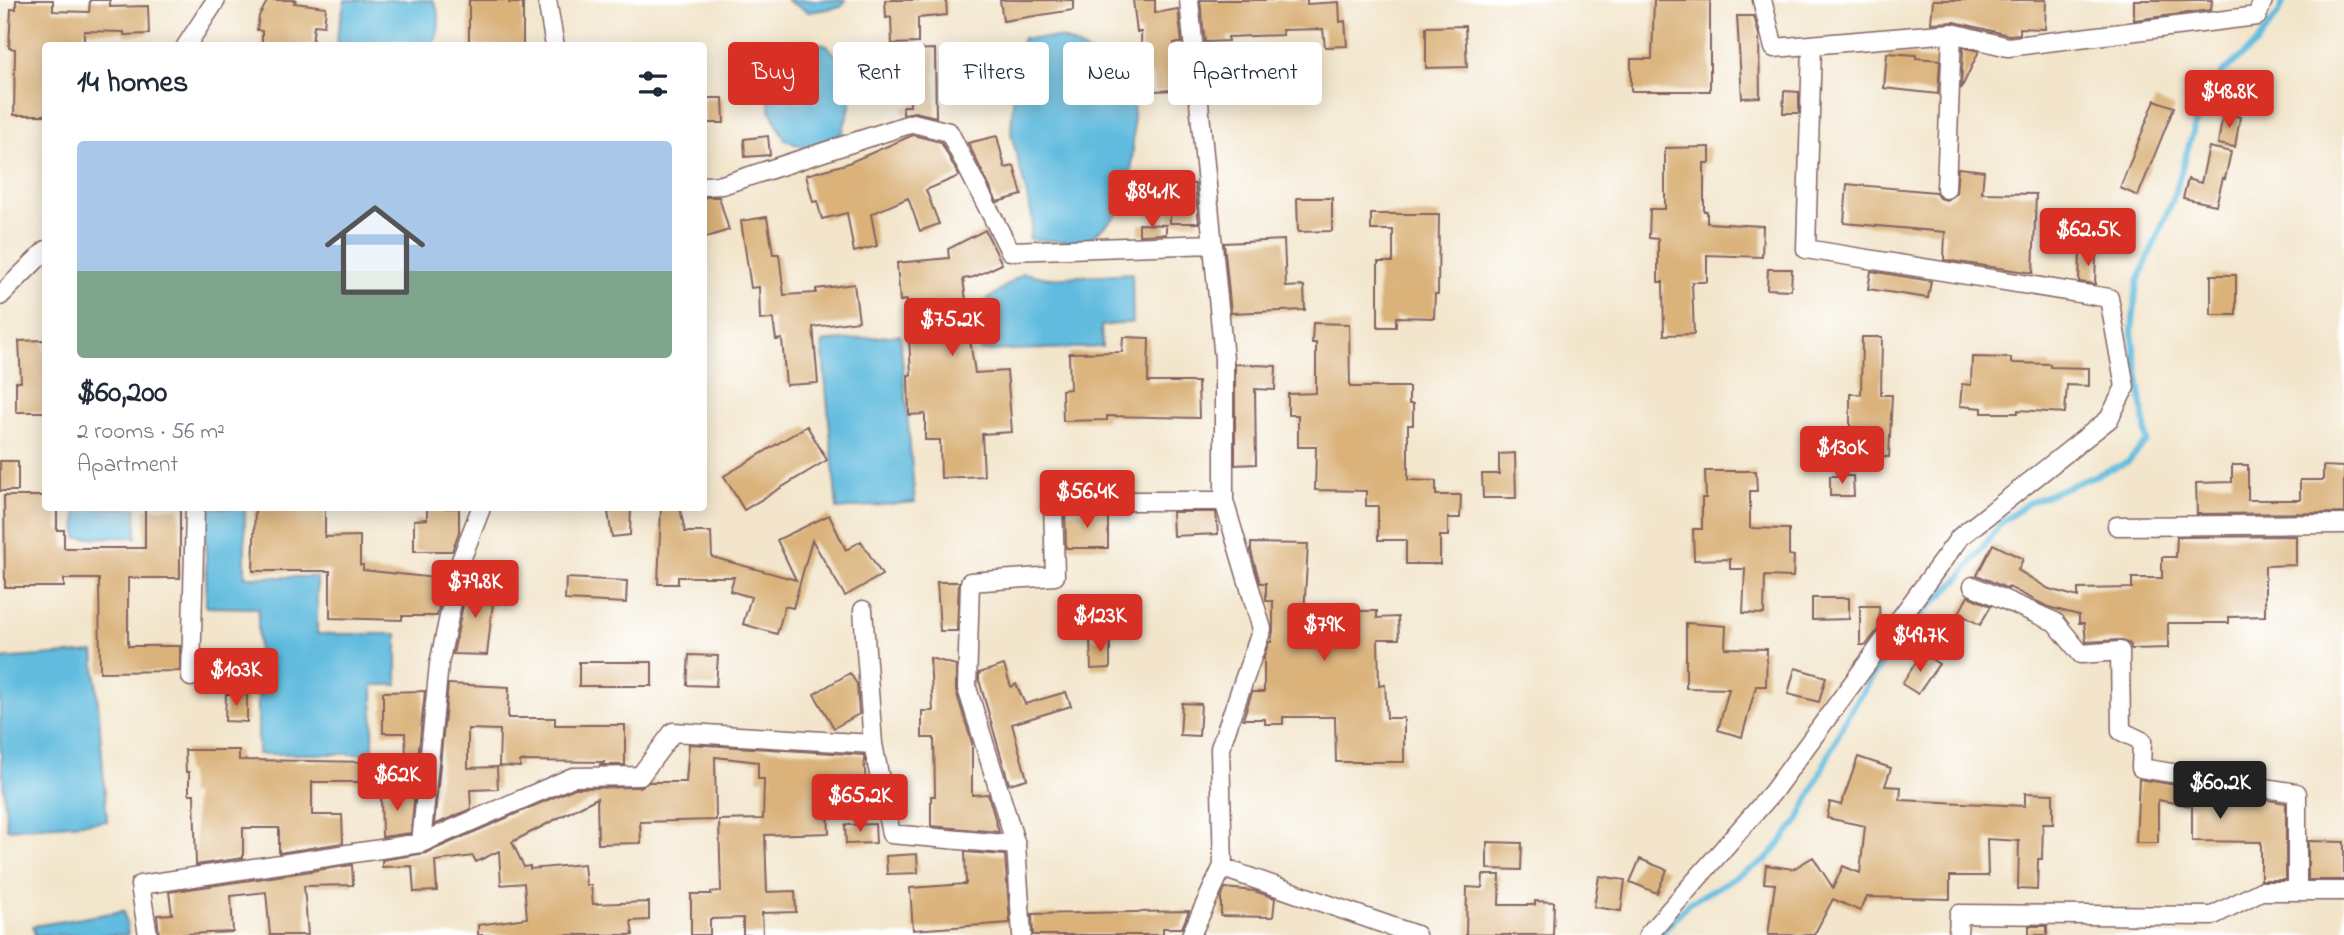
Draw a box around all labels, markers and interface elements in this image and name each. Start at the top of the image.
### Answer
chip: Buy [728,42,819,105]
chip: Rent [833,42,925,105]
chip: Filters [939,42,1049,105]
chip: New [1063,42,1154,105]
chip: Apartment [1168,42,1322,105]
text: 14 homes [77,62,188,106]
icon: filters [634,65,672,103]
pin: $48.8K [2172,71,2286,130]
text: $48.8K [2201,76,2257,109]
pin: $84.1K [1095,170,1209,230]
text: $84.1K [1124,176,1180,209]
icon: home [312,187,438,313]
pin: $62.5K [2031,208,2145,268]
text: $62.5K [2056,214,2120,247]
pin: $75.2K [895,298,1009,358]
text: $75.2K [920,304,984,337]
text: $60,200 [77,372,167,416]
text: 2 rooms · 56 m² [77,416,225,449]
pin: $130K [1793,426,1891,486]
text: $130K [1816,432,1868,465]
text: Apartment [77,449,178,482]
pin: $56.4K [1030,470,1144,530]
text: $56.4K [1056,476,1118,509]
pin: $79.8K [418,560,532,620]
text: $79.8K [448,566,502,599]
pin: $123K [1051,594,1149,654]
text: $123K [1073,600,1127,633]
pin: $79K [1283,604,1365,663]
text: $79K [1303,609,1345,642]
pin: $49.7K [1863,614,1977,674]
text: $49.7K [1892,620,1948,653]
pin: $103K [187,648,285,708]
text: $103K [210,654,262,687]
pin: $62K [356,754,438,813]
text: $62K [374,759,420,792]
pin: $60.2K [2163,762,2277,821]
text: $60.2K [2189,767,2251,800]
pin: $65.2K [803,774,917,834]
text: $65.2K [828,780,892,813]

